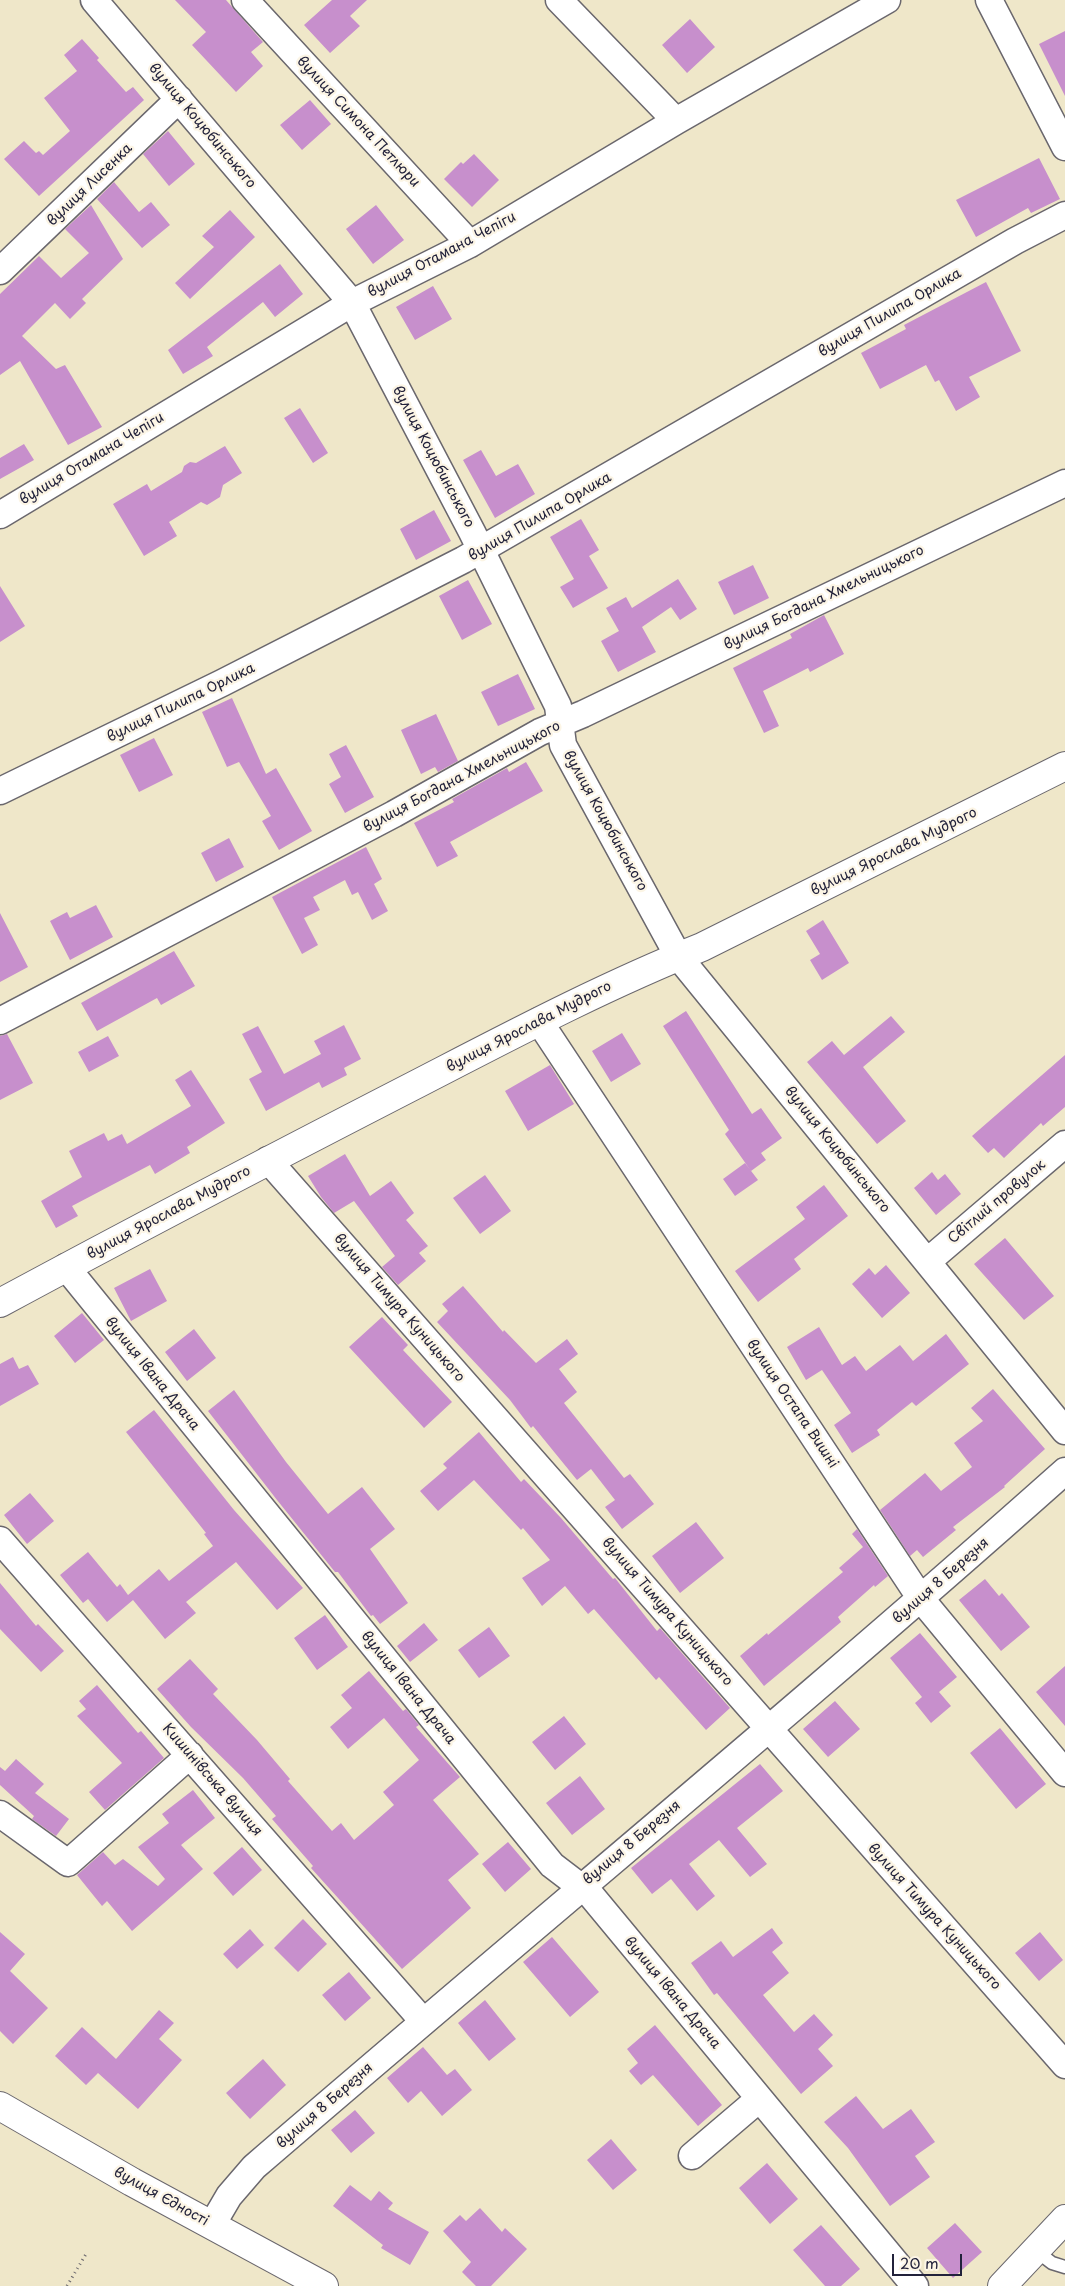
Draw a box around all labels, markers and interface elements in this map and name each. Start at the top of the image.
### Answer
street label: вулиця Симона Петлюри [293,53,423,191]
street label: вулиця Коцюбинського [145,60,259,192]
street label: вулиця Лисенка [44,140,136,230]
street label: вулиця Отамана Чепіги [365,209,519,301]
street label: вулиця Пилипа Орлика [816,265,964,361]
street label: вулиця Коцюбинського [389,383,477,531]
street label: вулиця Отамана Чепіги [17,409,167,509]
street label: вулиця Пилипа Орлика [466,469,614,565]
street label: вулиця Богдана Хмельницького [721,542,927,654]
street label: вулиця Пилипа Орлика [104,660,258,746]
street label: вулиця Богдана Хмельницького [361,718,563,836]
street label: вулиця Коцюбинського [559,748,651,894]
street label: вулиця Ярослава Мудрого [808,804,980,900]
street label: вулиця Ярослава Мудрого [444,978,614,1076]
street label: вулиця Коцюбинського [781,1083,893,1217]
street label: Світлий провулок [945,1156,1049,1248]
street label: вулиця Ярослава Мудрого [84,1163,254,1263]
street label: вулиця Тимура Куницького [330,1230,468,1386]
street label: вулиця Івана Драча [101,1314,203,1434]
street label: вулиця Остапа Вишні [743,1336,841,1472]
street label: вулиця Тимура Куницького [598,1534,736,1690]
street label: вулиця 8 Березня [889,1535,993,1627]
street label: вулиця Івана Драча [357,1628,459,1748]
street label: Кишинівська вулиця [159,1720,265,1840]
street label: вулиця 8 Березня [580,1797,684,1889]
street label: вулиця Тимура Куницького [864,1840,1004,1994]
street label: вулиця Івана Драча [620,1934,724,2052]
street label: вулиця 8 Березня [273,2060,377,2152]
street label: вулиця Єдності [111,2164,211,2230]
scale bar [895,2244,965,2276]
text: 20 m [900,2251,939,2274]

